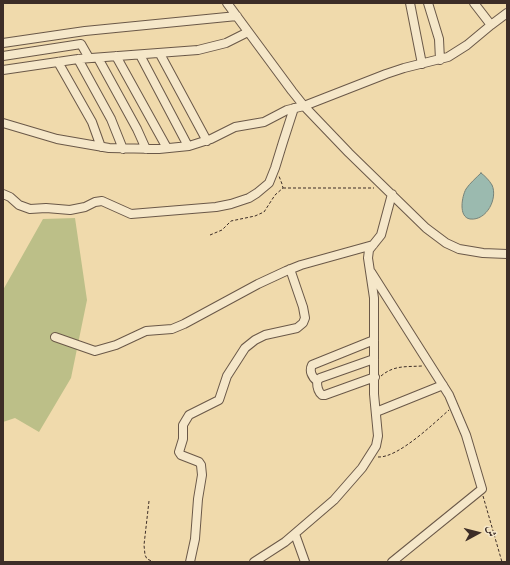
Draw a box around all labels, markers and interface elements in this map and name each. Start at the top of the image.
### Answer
north arrow [458,513,498,553]
text: ش [482,525,499,538]

